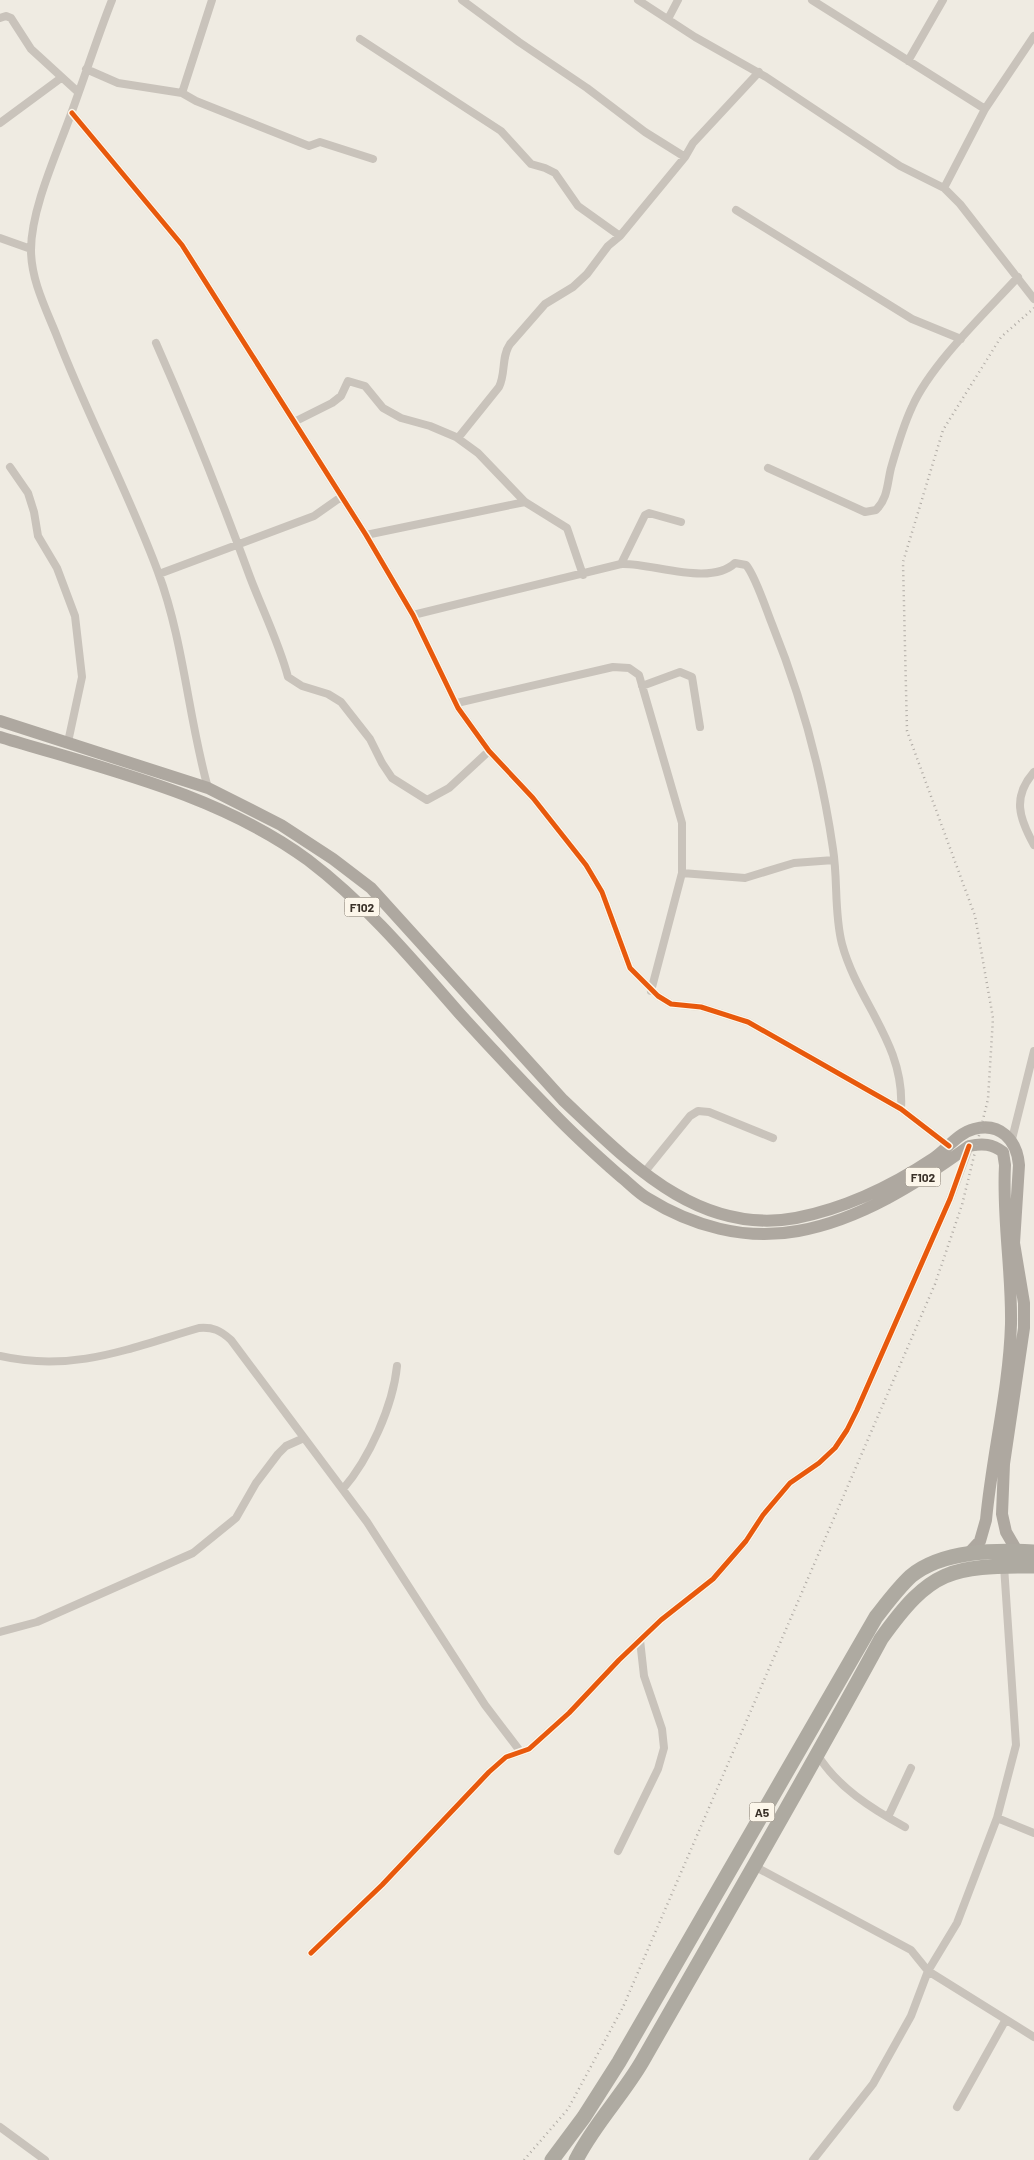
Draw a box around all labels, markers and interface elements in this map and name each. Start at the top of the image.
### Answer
road number: F102 [344,898,380,916]
road number: F102 [906,1168,940,1186]
road number: A5 [750,1802,774,1821]

